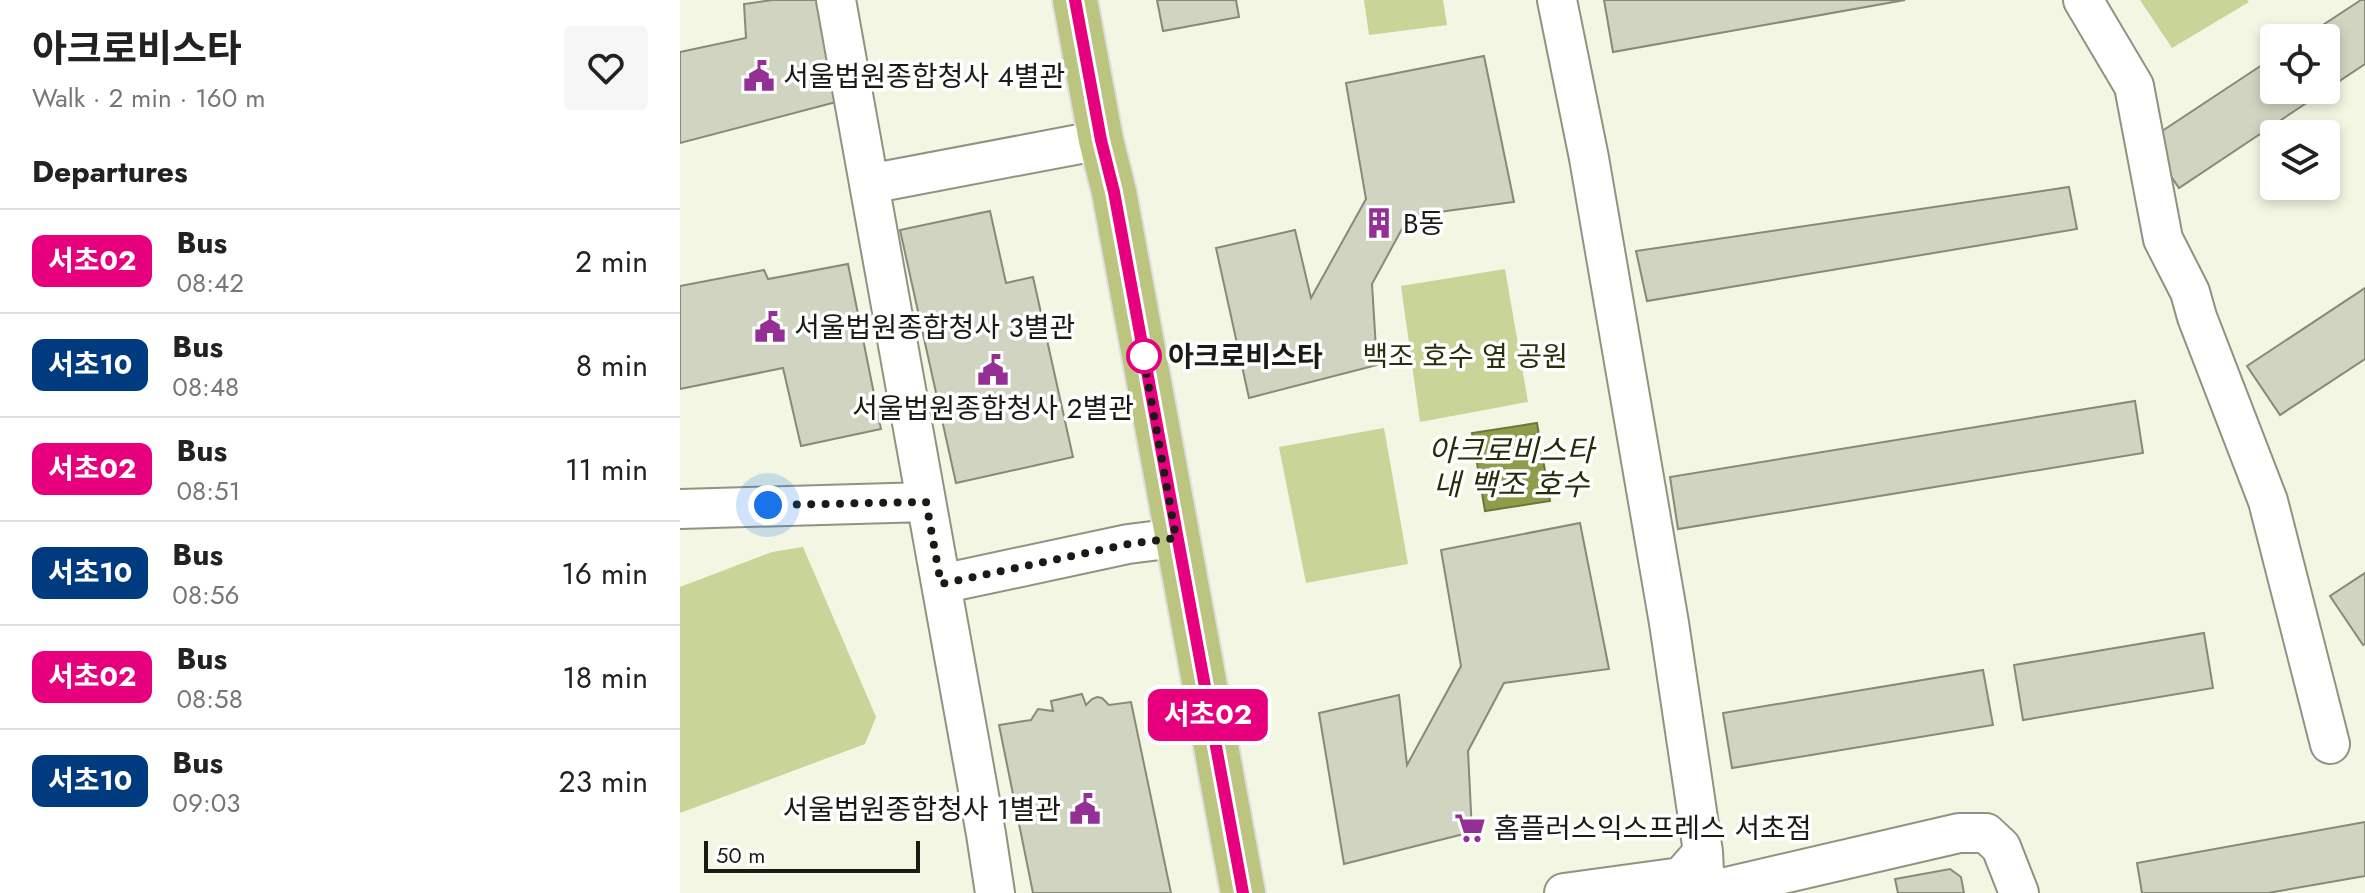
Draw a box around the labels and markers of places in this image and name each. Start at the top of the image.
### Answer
place label: 서울법원종합청사 4별관 [783,56,1065,97]
public building icon: 서울법원종합청사 4별관 [742,59,776,93]
place label: B동 [1403,203,1444,244]
building icon: B동 [1362,206,1396,240]
place label: 서울법원종합청사 3별관 [794,307,1075,348]
public building icon: 서울법원종합청사 3별관 [753,310,787,344]
place label: 아크로비스타 [1168,336,1323,377]
marker: 아크로비스타 [1127,339,1161,373]
public building icon: 서울법원종합청사 2별관 [976,353,1010,387]
place label: 서울법원종합청사 2별관 [852,388,1134,429]
place label: 서울법원종합청사 1별관 [782,789,1061,830]
public building icon: 서울법원종합청사 1별관 [1068,792,1102,826]
place label: 홈플러스익스프레스 서초점 [1494,808,1812,849]
supermarket icon: 홈플러스익스프레스 서초점 [1453,811,1487,845]

